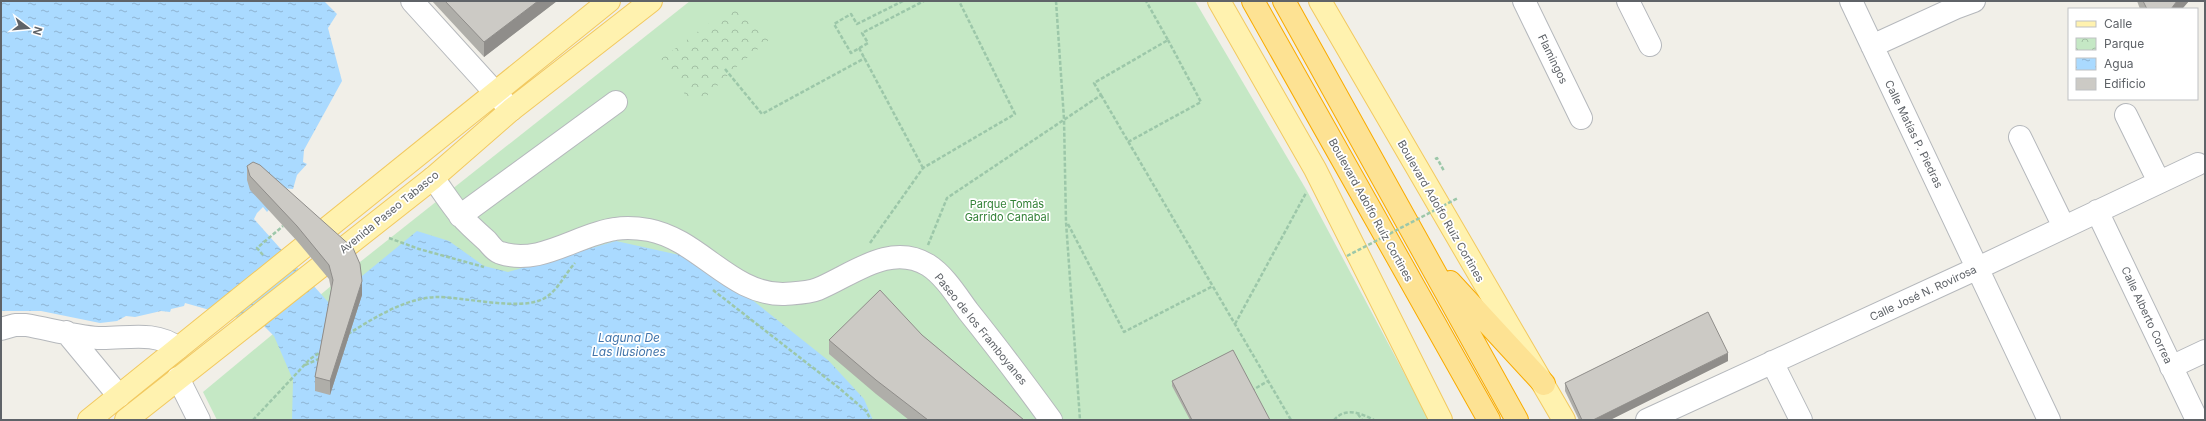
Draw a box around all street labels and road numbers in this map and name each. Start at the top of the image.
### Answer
street label: Flamingos [1535,32,1571,86]
street label: Calle Matías P. Piedras [1882,78,1946,190]
street label: Boulevard Adolfo Ruíz Cortines [1326,136,1416,284]
street label: Boulevard Adolfo Ruiz Cortines [1395,138,1488,285]
street label: Avenida Paseo Tabasco [337,167,442,256]
street label: Calle José N. Rovirosa [1867,262,1979,324]
street label: Calle Alberto Correa [2118,264,2176,366]
street label: Paseo de los Framboyanes [932,270,1031,388]

